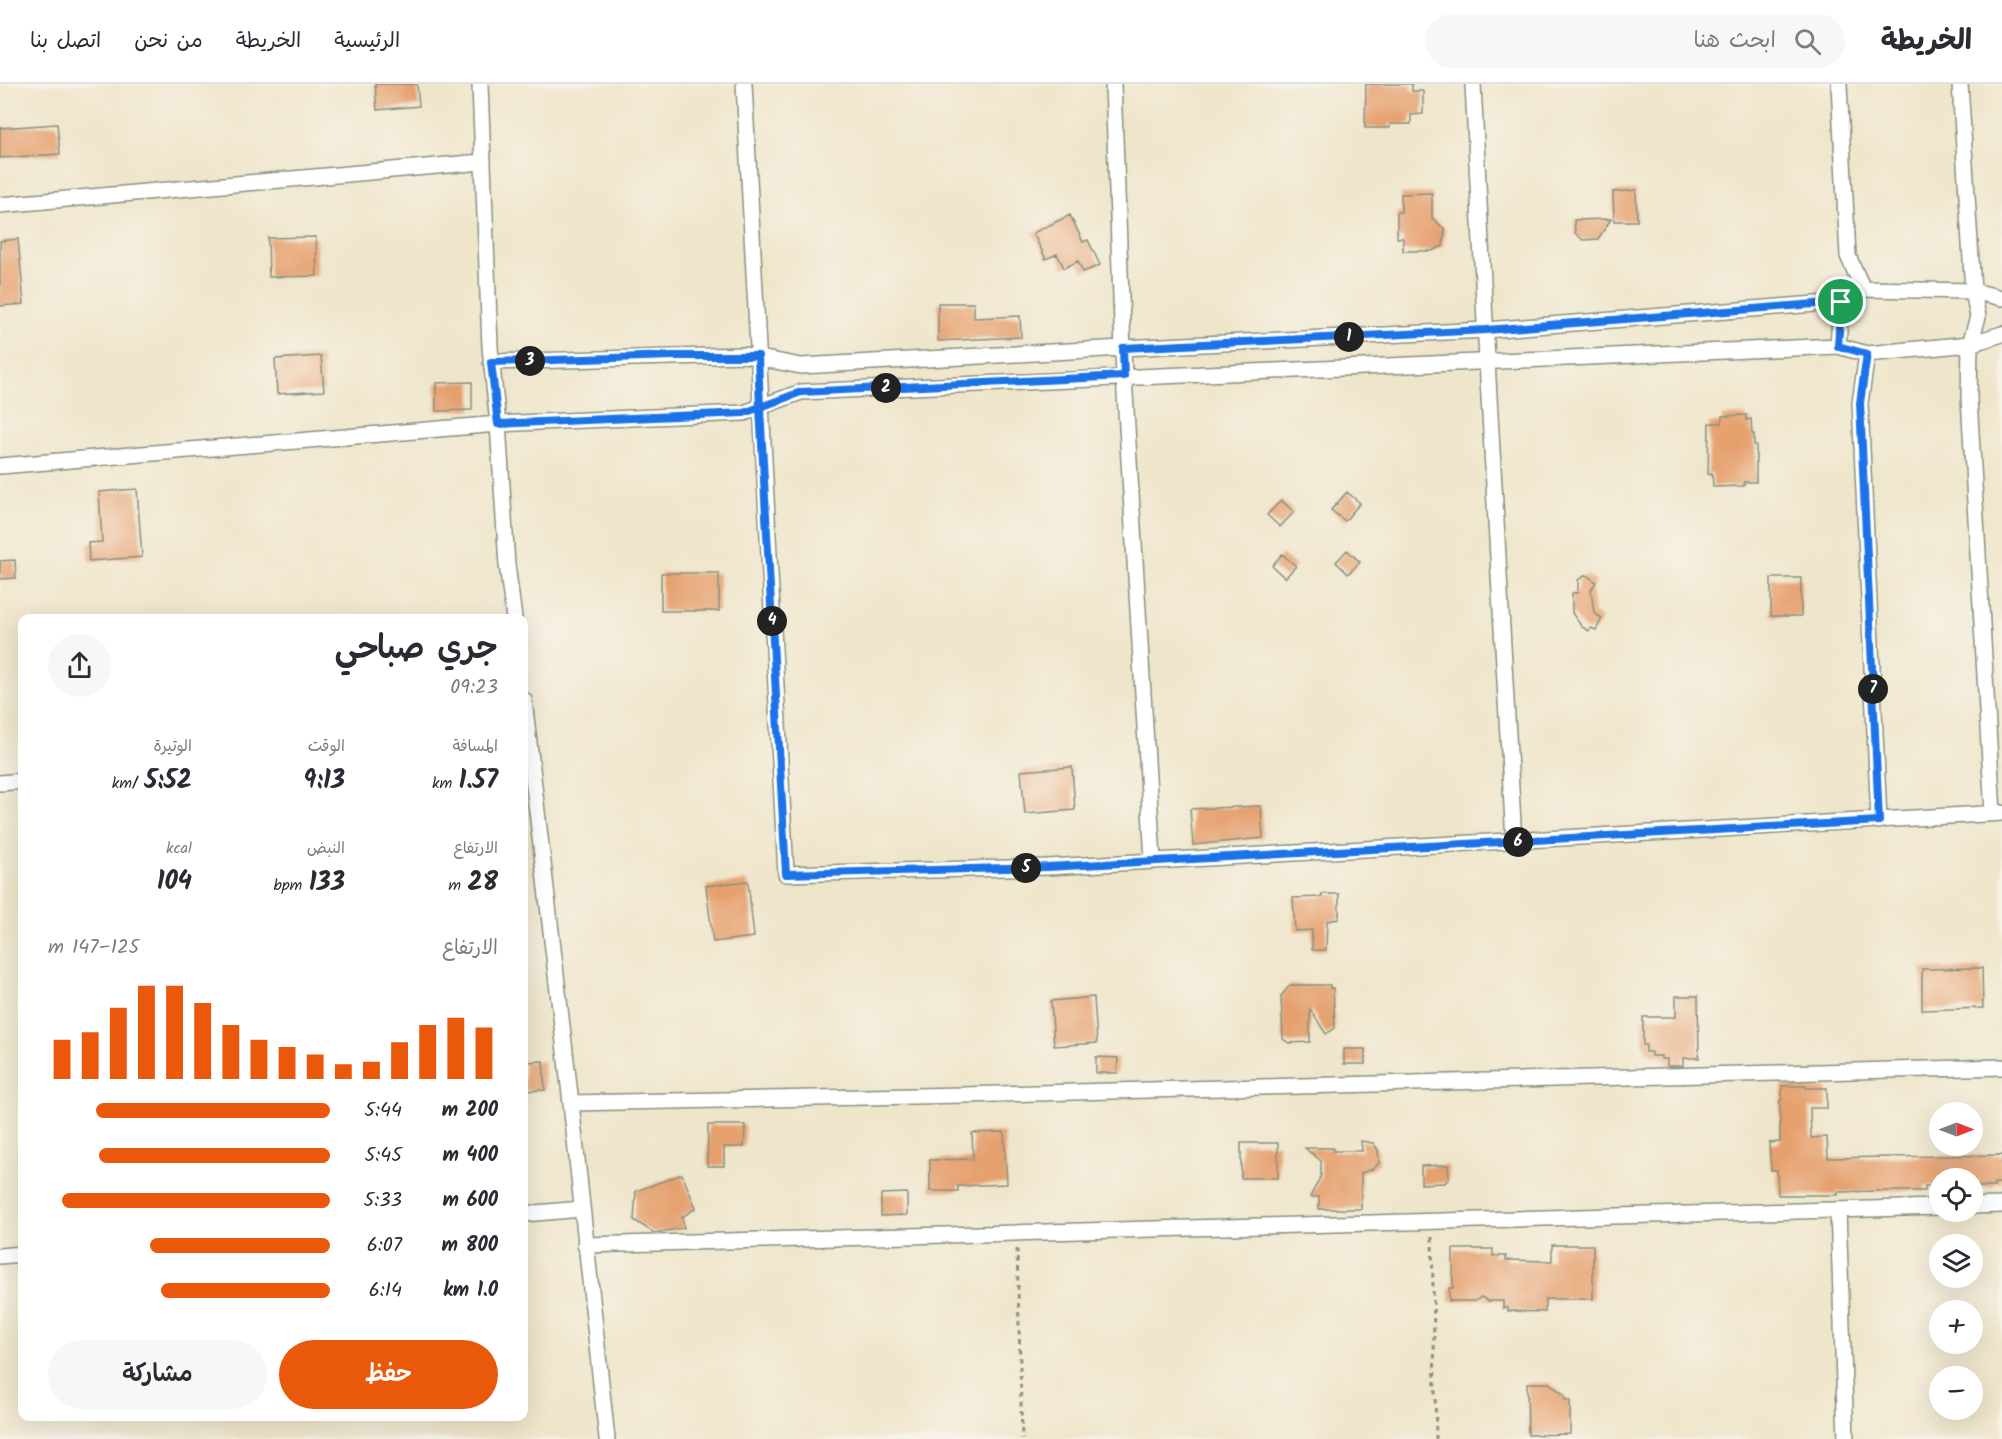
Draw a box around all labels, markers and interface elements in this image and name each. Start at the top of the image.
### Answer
search box [1425,14,1845,68]
text: الخريطة [1881,19,1972,64]
text: ابحث هنا [1693,24,1776,59]
text: اتصل بنا [30,25,101,58]
text: من نحن [134,25,203,58]
text: الخريطة [236,25,301,58]
text: الرئيسية [334,25,400,58]
icon: search [1791,25,1824,58]
pin [1815,276,1866,327]
icon: arrive [1824,285,1857,318]
pin: 1 [1334,322,1364,352]
text: 1 [1347,324,1351,349]
pin: 3 [515,346,545,376]
text: 3 [526,348,534,373]
pin: 2 [871,373,901,403]
text: 2 [881,375,891,400]
pin: 4 [757,606,787,636]
text: 4 [768,608,776,633]
text: جري صباحي [334,623,498,676]
button: share [48,634,111,697]
text: 09:23 [450,672,498,704]
pin: 7 [1858,674,1888,704]
text: 7 [1869,676,1877,701]
text: الوتيرة [153,734,192,759]
text: الوقت [308,734,345,759]
text: المسافة [452,734,498,759]
text: 5:52 [144,760,192,802]
text: 9:13 [303,760,345,802]
text: 1.57 [459,760,498,802]
text: /km [112,771,144,796]
text: km [432,771,459,796]
pin: 6 [1503,827,1533,857]
text: 6 [1514,829,1522,854]
text: kcal [166,836,192,861]
text: النبض [307,836,345,861]
text: الارتفاع [453,836,498,861]
pin: 5 [1011,853,1041,883]
text: 5 [1022,855,1030,880]
text: 104 [157,861,192,903]
text: 133 [309,862,345,904]
text: 28 [468,862,498,904]
text: bpm [273,873,309,898]
text: m [448,873,468,898]
text: 125–147 m [48,932,139,964]
text: الارتفاع [442,933,498,965]
text: 5:44 [364,1095,402,1127]
text: 200 m [442,1095,498,1127]
north arrow [1929,1102,1983,1156]
map controls [1929,1102,1983,1420]
text: 5:45 [365,1140,402,1172]
text: 400 m [442,1140,498,1172]
button: locate [1929,1168,1983,1222]
text: 5:33 [364,1185,402,1217]
text: 600 m [443,1185,498,1217]
text: 6:07 [367,1230,402,1262]
text: 800 m [442,1230,498,1262]
button: layers [1929,1234,1983,1288]
text: 6:14 [369,1275,402,1307]
text: 1.0 km [443,1275,498,1307]
button: + [1929,1300,1983,1354]
button: مشاركة [48,1340,267,1409]
button: حفظ [279,1340,498,1409]
button: − [1929,1366,1983,1420]

